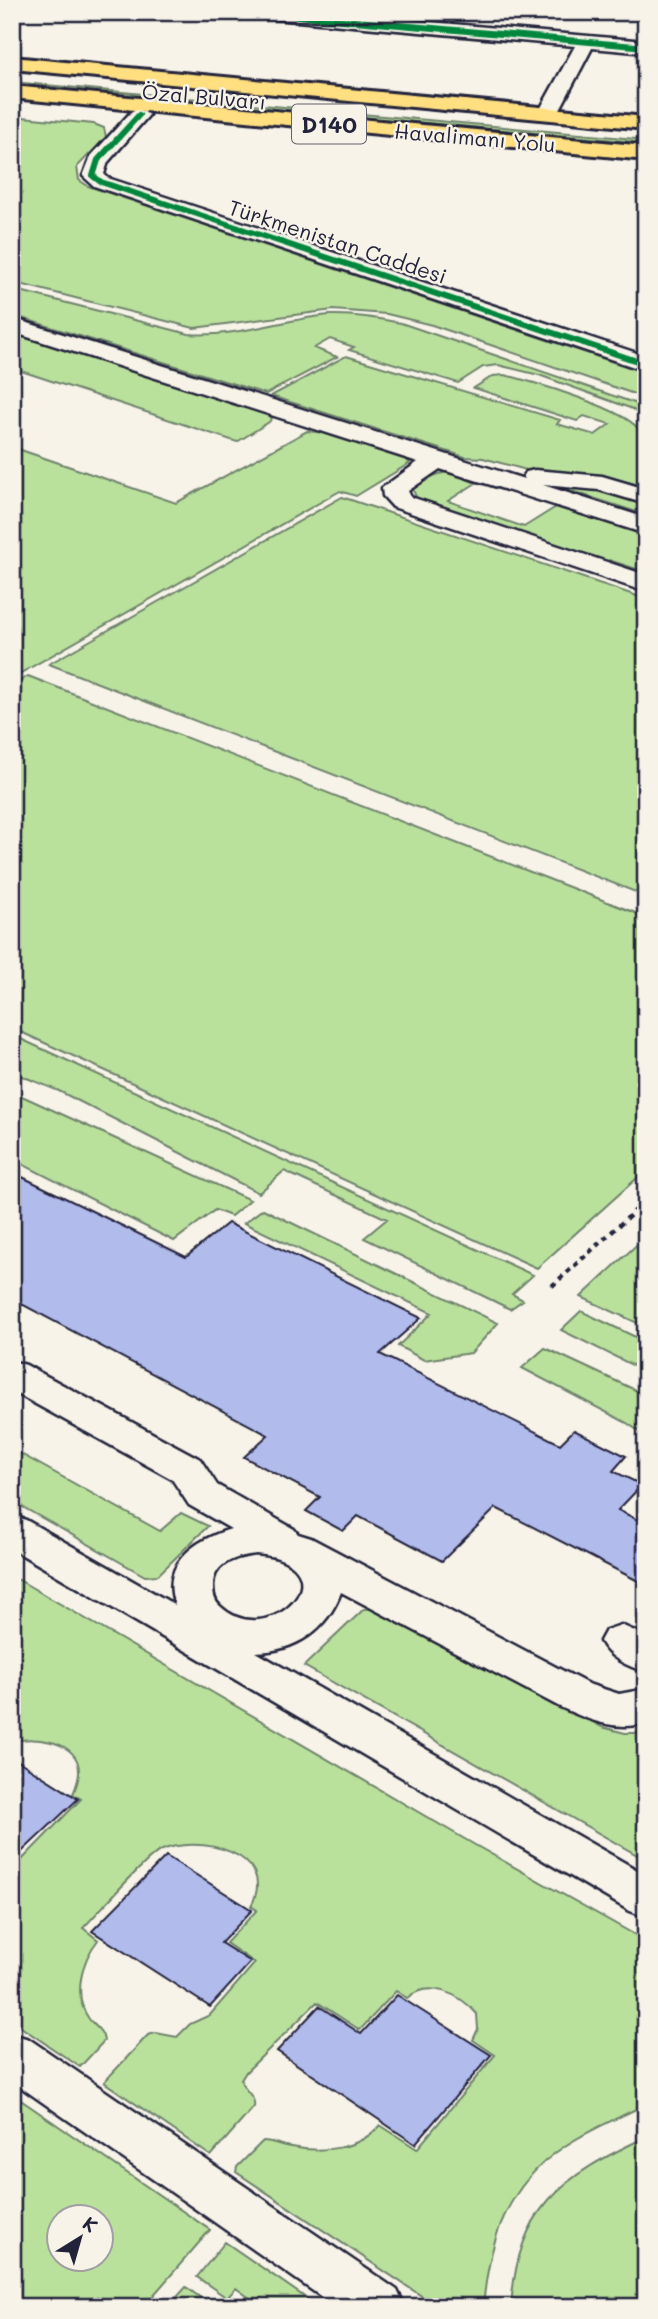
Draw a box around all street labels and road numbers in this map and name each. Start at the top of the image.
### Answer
street label: Özal Bulvarı [141,77,267,115]
road number: D140 [292,105,366,144]
street label: Havalimanı Yolu [393,117,557,157]
street label: Türkmenistan Caddesi [225,193,451,289]

